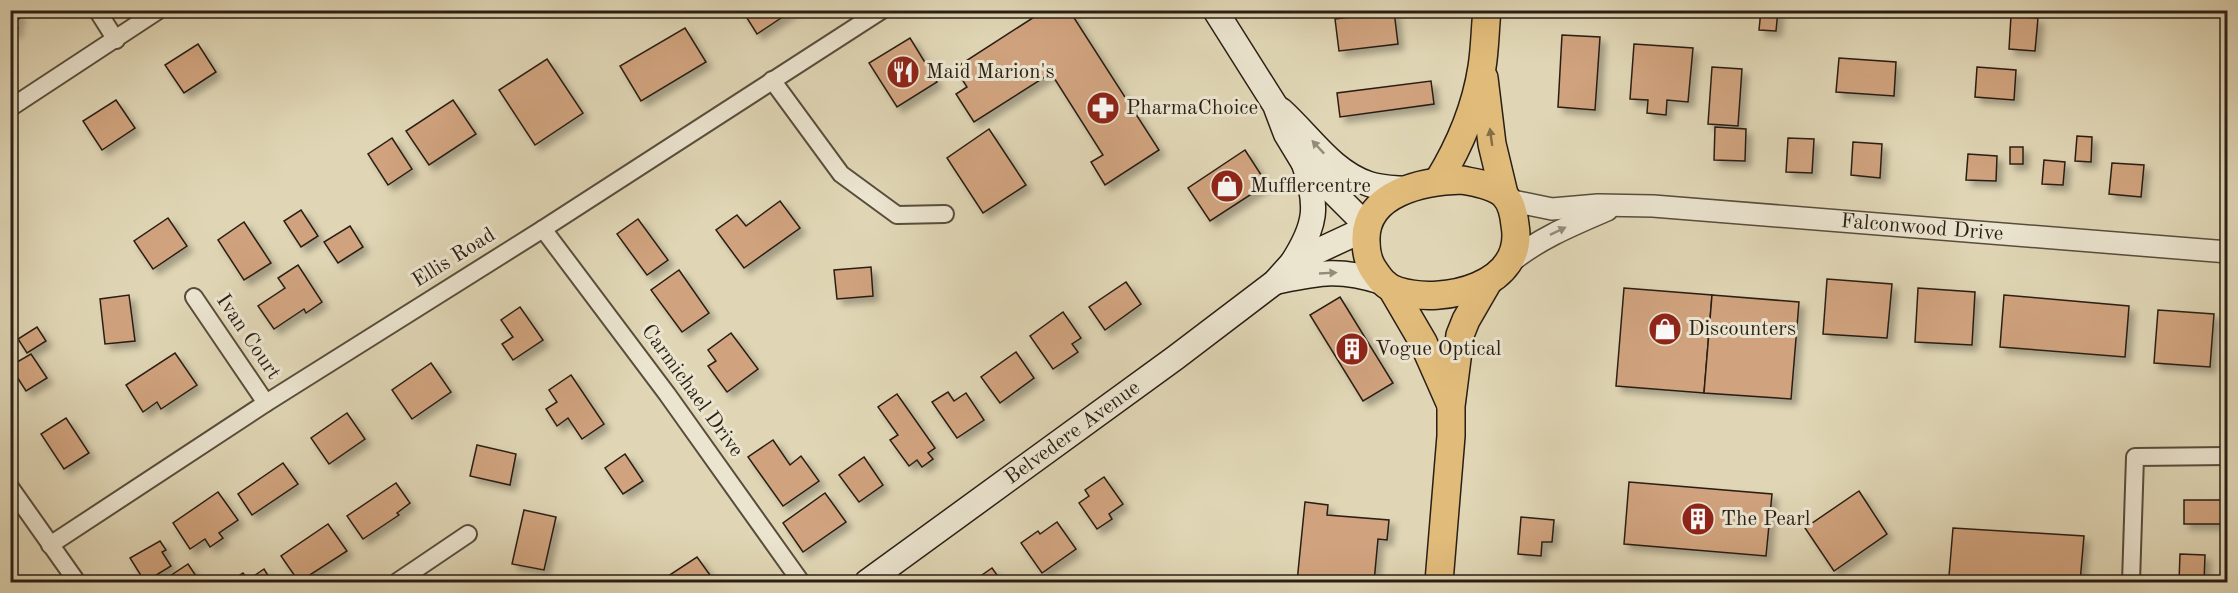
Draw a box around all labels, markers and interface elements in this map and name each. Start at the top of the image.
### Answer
restaurant icon: Maid Marion's [885,54,921,90]
place label: Maid Marion's [926,62,1055,83]
pharmacy icon: PharmaChoice [1085,90,1121,126]
place label: PharmaChoice [1126,98,1258,119]
one-way arrow [1487,128,1496,147]
one-way arrow [1311,140,1325,155]
shop icon: Mufflercentre [1209,168,1245,204]
place label: Mufflercentre [1250,176,1371,197]
street label: Falconwood Drive [1840,211,2004,245]
street label: Ellis Road [409,224,499,292]
one-way arrow [1550,227,1567,236]
one-way arrow [1319,268,1338,278]
street label: Ivan Court [212,291,284,383]
shop icon: Discounters [1647,311,1683,347]
place label: Discounters [1688,319,1796,340]
street label: Carmichael Drive [637,321,747,461]
building icon: Vogue Optical [1334,331,1370,367]
place label: Vogue Optical [1375,339,1502,360]
street label: Belvedere Avenue [1001,377,1144,489]
building icon: The Pearl [1680,501,1716,537]
place label: The Pearl [1721,509,1811,530]

